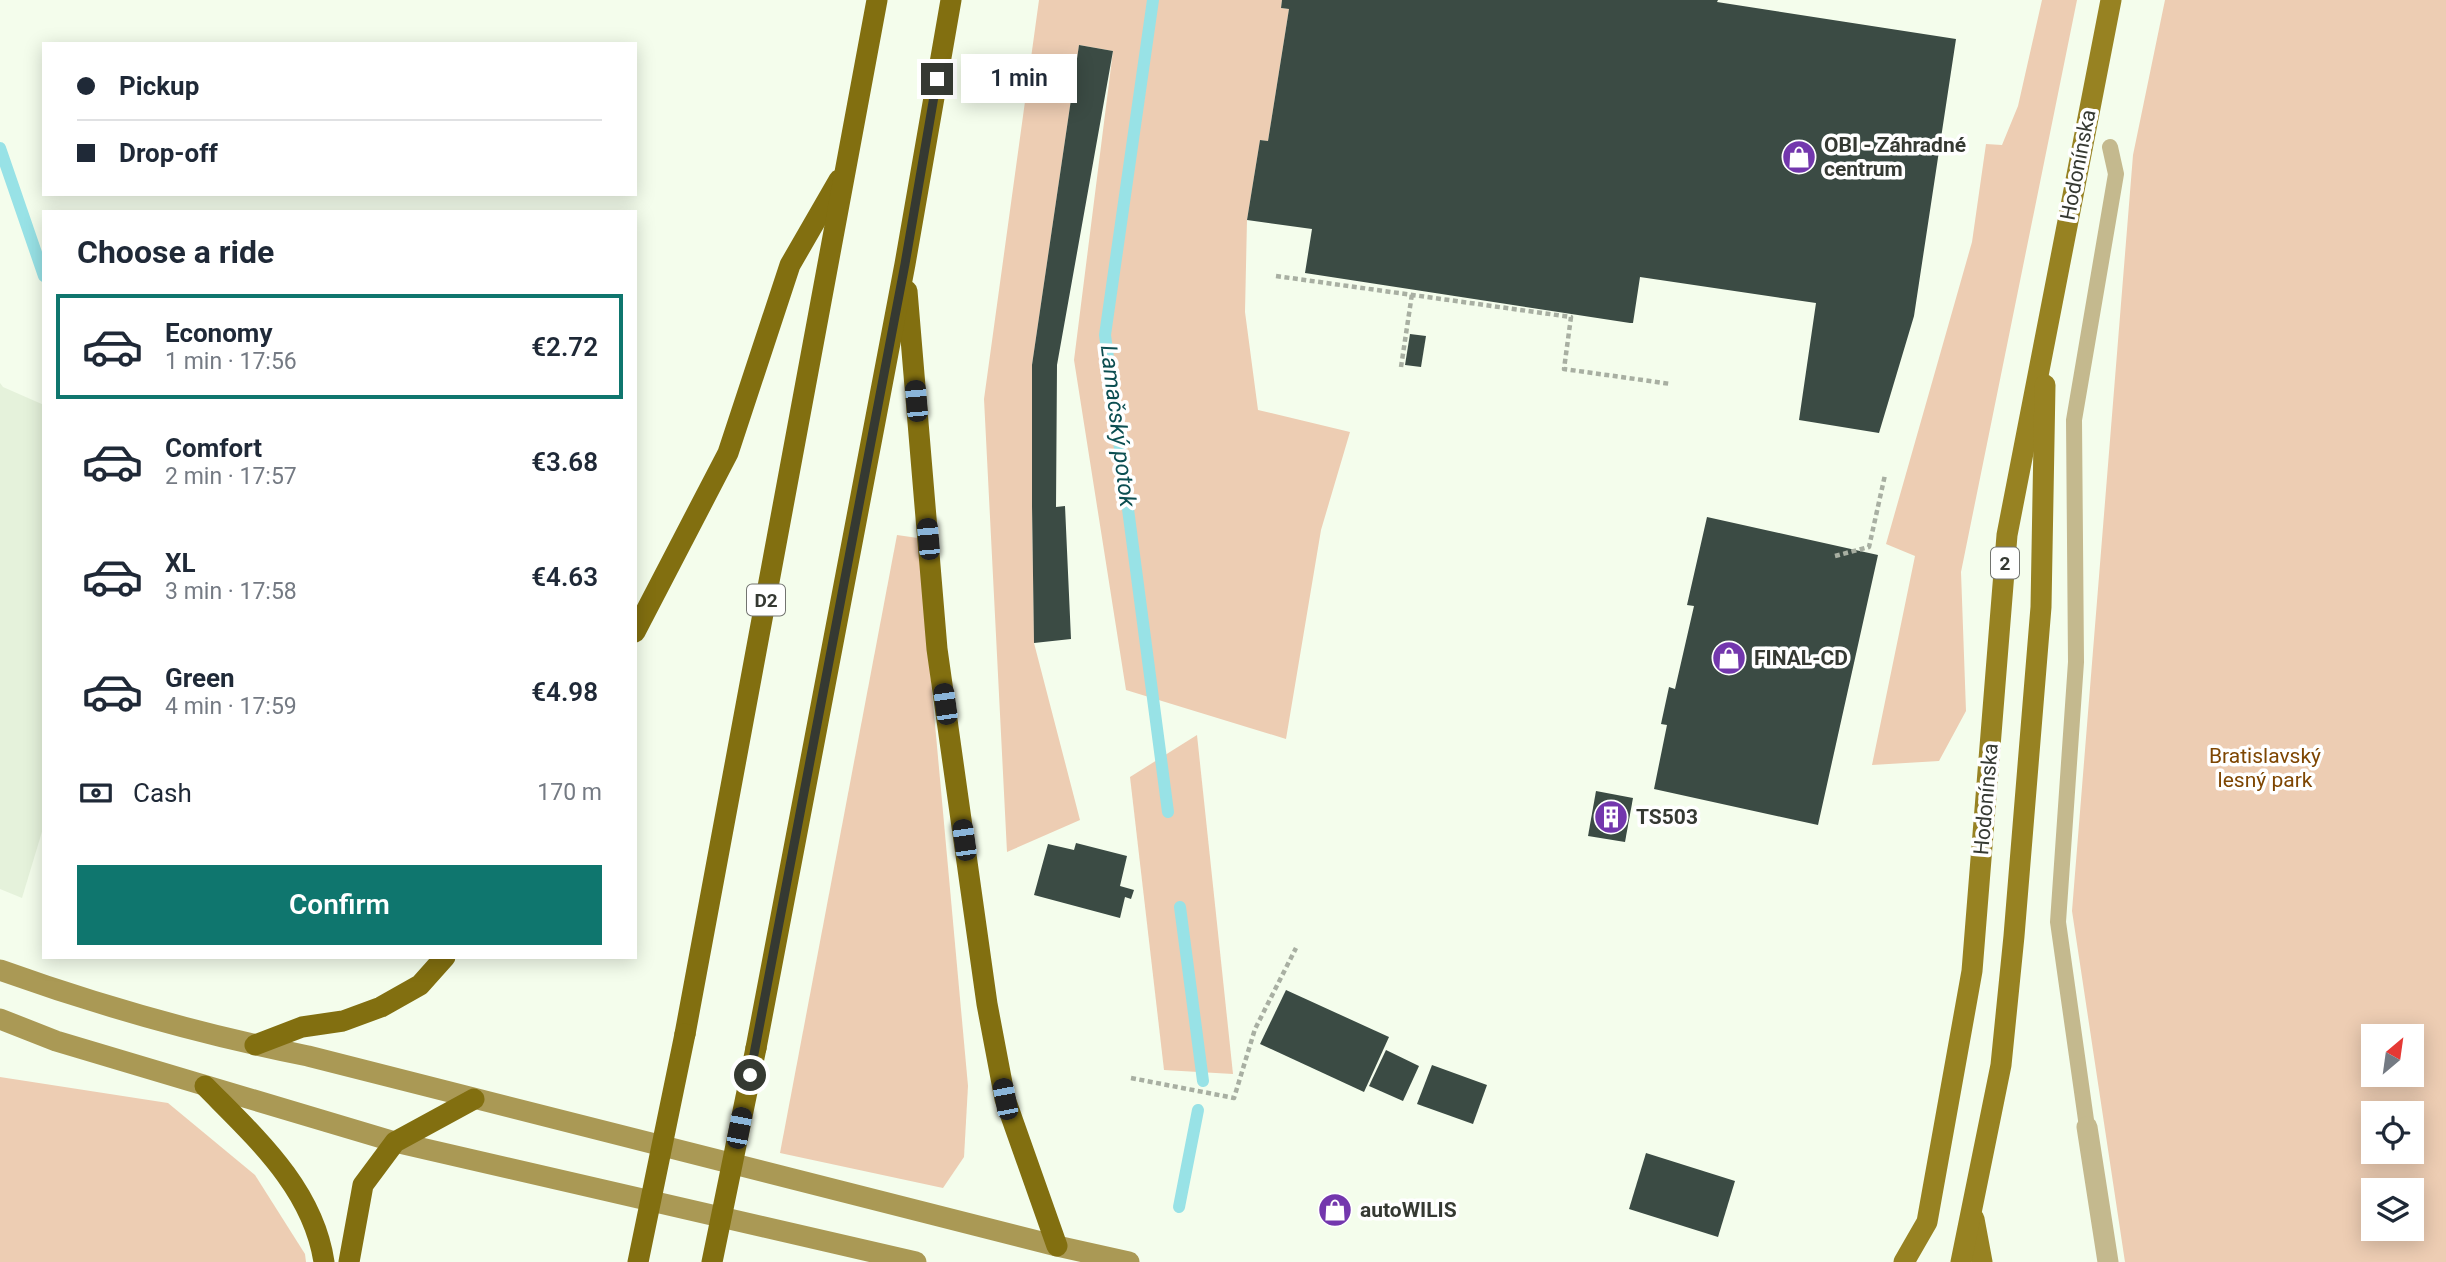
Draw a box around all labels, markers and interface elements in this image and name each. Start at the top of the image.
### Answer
callout: 1 min [962,55,1077,104]
route end [921,63,953,95]
text: 1 min [990,65,1048,92]
text: Pickup [119,71,199,101]
street label: Hodonínska [2056,108,2100,222]
place label: OBI - Záhradné centrum [1824,133,1966,181]
text: Drop-off [119,138,218,168]
shop icon: OBI - Záhradné centrum [1780,138,1818,176]
text: Choose a ride [77,233,274,271]
icon: car [81,315,144,378]
text: Economy [165,318,272,348]
text: €2.72 [531,332,598,362]
water label: Lamačský potok [1095,343,1141,509]
text: 1 min · 17:56 [165,348,297,375]
car [904,379,929,423]
icon: car [81,430,144,493]
text: Comfort [165,433,262,463]
text: €3.68 [531,447,598,477]
text: 2 min · 17:57 [165,463,297,490]
car [916,517,941,561]
icon: car [81,545,144,608]
text: XL [165,548,196,578]
road number: 2 [1991,548,2019,578]
text: €4.63 [531,562,598,592]
text: 3 min · 17:58 [165,578,297,605]
road number: D2 [747,584,785,615]
shop icon: FINAL-CD [1710,639,1748,677]
place label: FINAL-CD [1754,646,1848,670]
icon: car [81,660,144,723]
text: Green [165,663,235,693]
text: €4.98 [531,677,598,707]
car [932,682,959,726]
text: 4 min · 17:59 [165,693,297,720]
street label: Hodonínska [1969,742,2003,856]
park label: Bratislavský lesný park [2209,744,2321,792]
icon: cash [77,774,115,812]
text: Cash [133,778,192,808]
text: 170 m [537,779,602,806]
building icon: TS503 [1592,798,1630,836]
place label: TS503 [1636,805,1698,829]
car [951,818,978,862]
button: Confirm [77,865,602,945]
north arrow [2361,1024,2424,1087]
map controls [2361,1024,2424,1241]
route start [734,1059,766,1091]
car [991,1076,1020,1122]
button: locate [2361,1101,2424,1164]
car [725,1105,754,1151]
button: layers [2361,1178,2424,1241]
shop icon: autoWILIS [1316,1191,1354,1229]
place label: autoWILIS [1360,1198,1457,1222]

